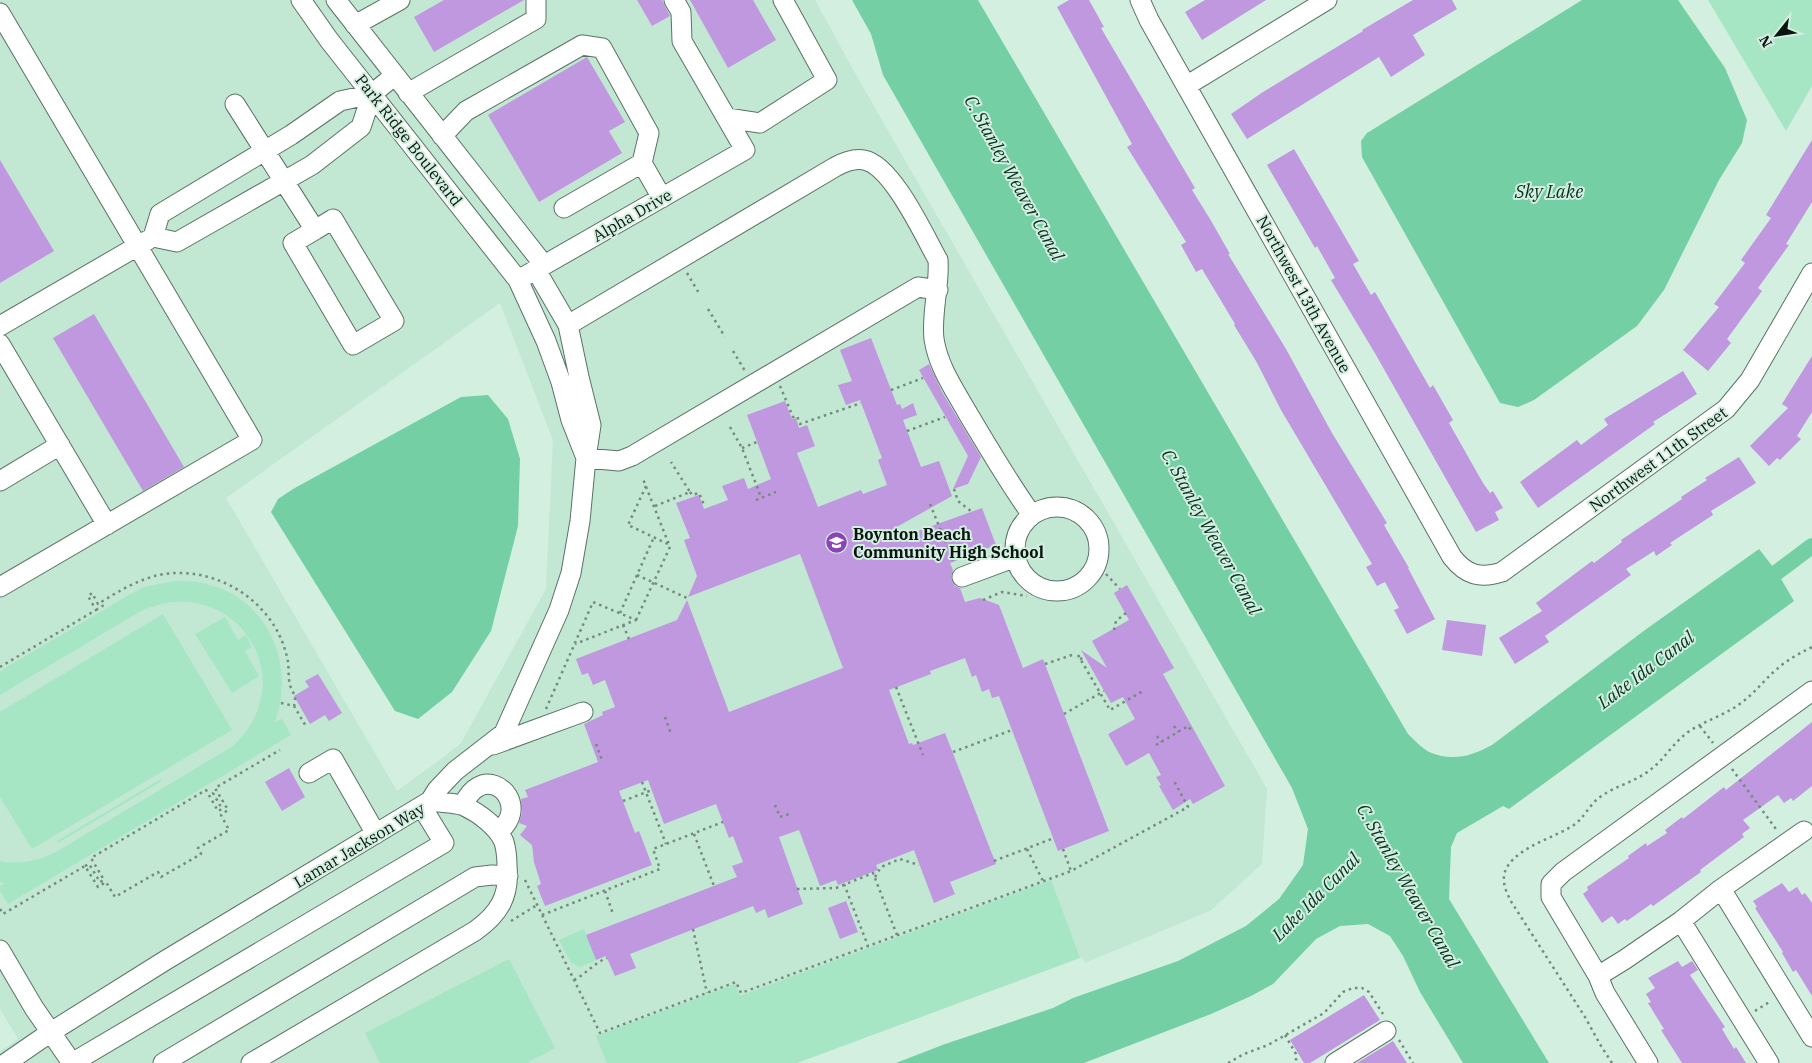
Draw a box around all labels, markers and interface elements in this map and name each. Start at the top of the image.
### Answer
north arrow [1752,10,1802,60]
text: N [1755,32,1776,51]
street label: Park Ridge Boulevard [351,70,467,210]
water label: C. Stanley Weaver Canal [959,91,1070,265]
water label: Sky Lake [1514,180,1583,203]
street label: Alpha Drive [589,184,675,246]
street label: Northwest 13th Avenue [1252,212,1356,376]
street label: Northwest 11th Street [1585,402,1731,516]
water label: C. Stanley Weaver Canal [1156,445,1267,619]
place label: Boynton Beach Community High School [853,524,1044,562]
school or university icon: Boynton Beach Community High School [825,531,849,555]
water label: Lake Ida Canal [1592,625,1699,714]
street label: Lamar Jackson Way [290,798,428,892]
water label: C. Stanley Weaver Canal [1352,800,1465,973]
water label: Lake Ida Canal [1266,847,1365,946]

